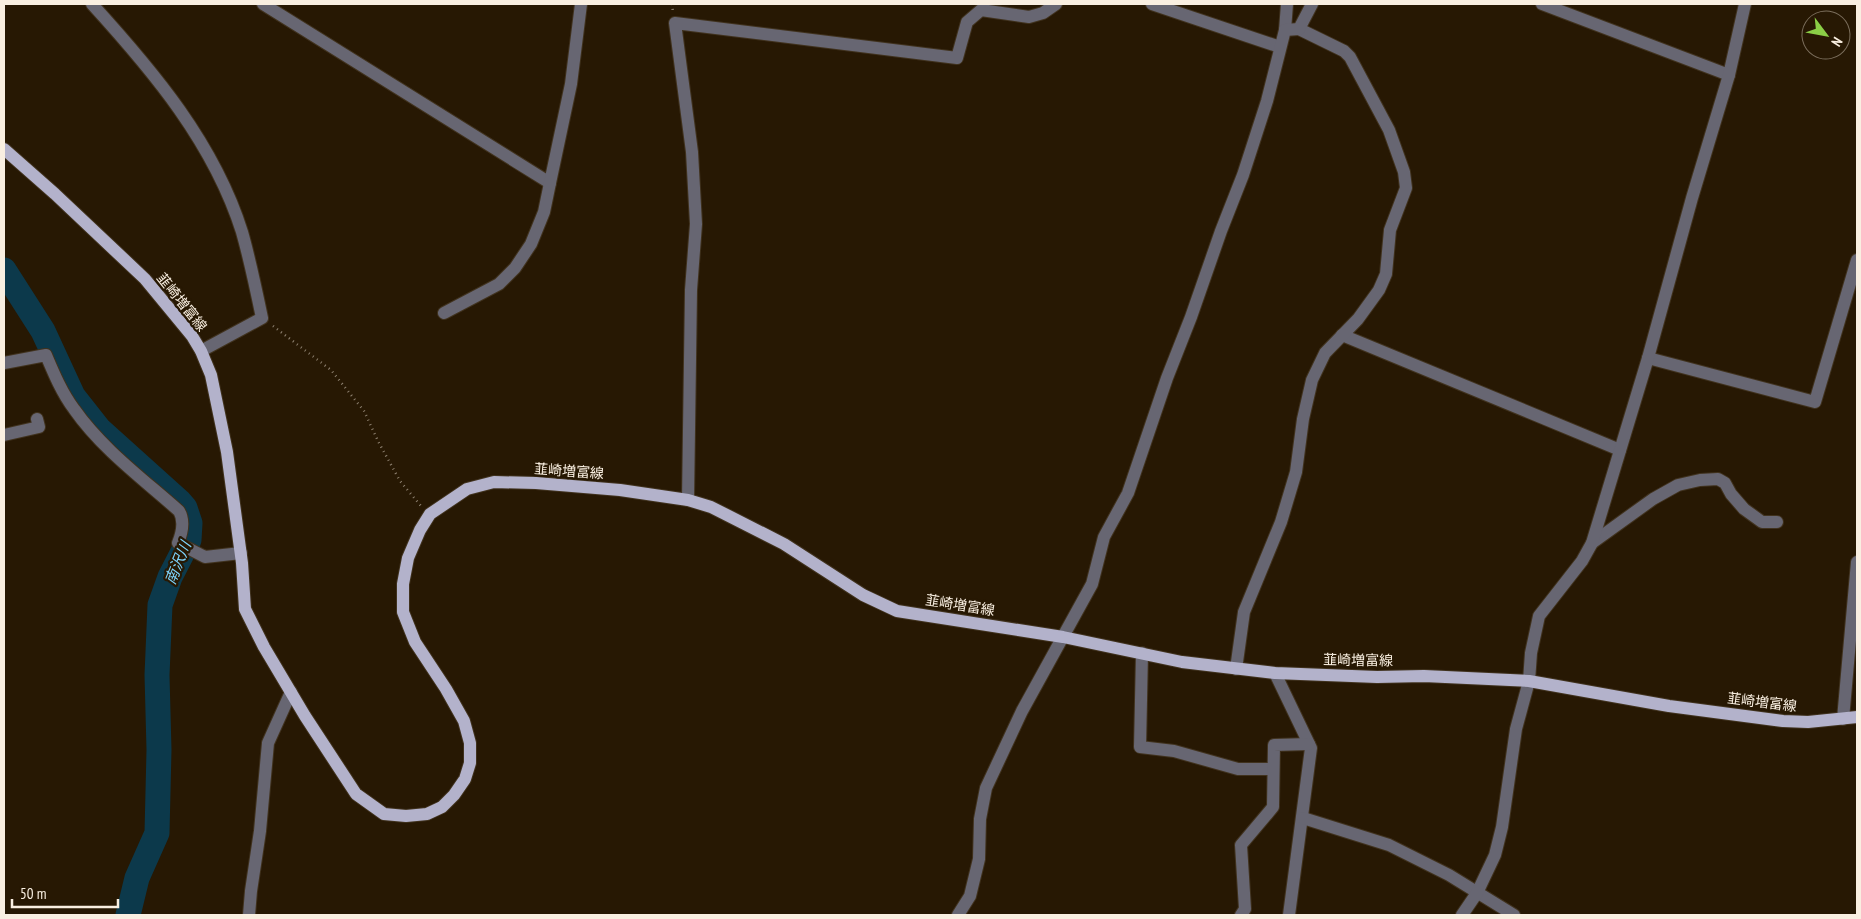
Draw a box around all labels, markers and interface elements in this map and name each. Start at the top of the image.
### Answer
north arrow [1801,10,1851,60]
text: N [1827,34,1847,50]
street label: 韮崎増富線 [153,269,211,335]
street label: 韮崎増富線 [533,460,605,482]
water label: 南沢川 [160,537,196,587]
street label: 韮崎増富線 [924,591,996,619]
street label: 韮崎増富線 [1323,650,1393,670]
street label: 韮崎増富線 [1726,689,1798,715]
scale bar [12,876,119,908]
text: 50 m [20,884,46,903]

